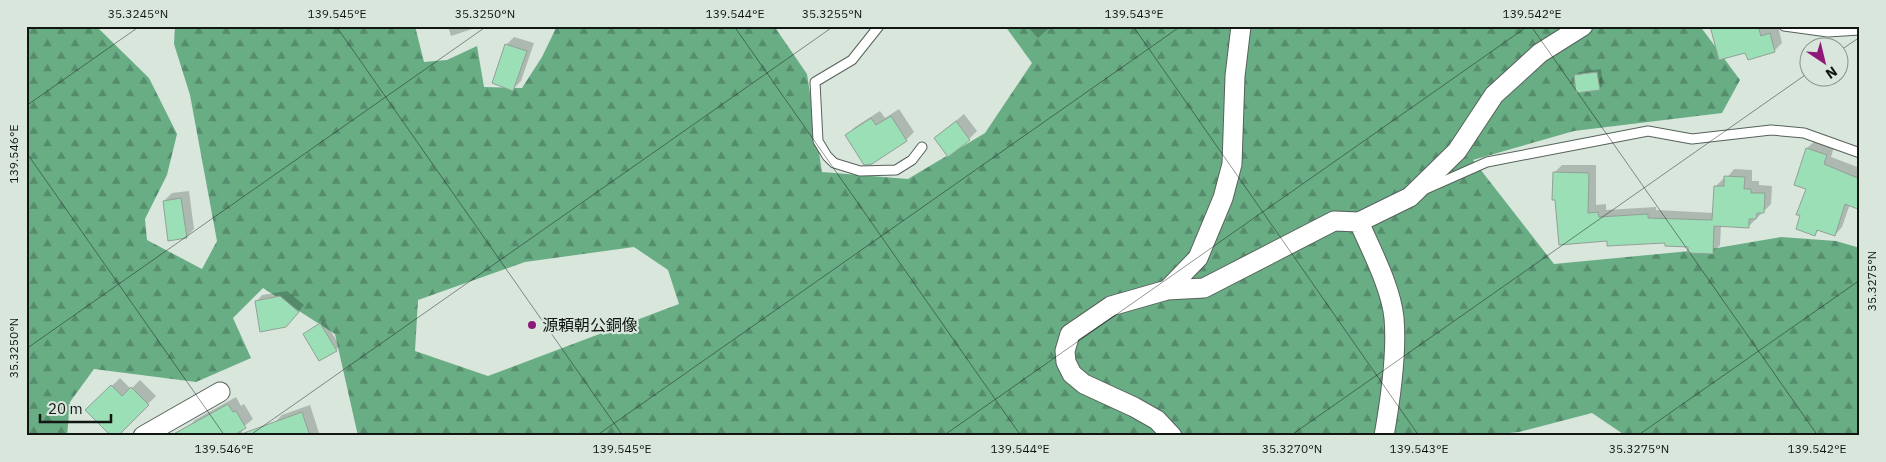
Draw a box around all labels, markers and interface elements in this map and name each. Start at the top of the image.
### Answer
text: 35.3245°N [108,6,168,21]
text: 139.545°E [307,6,367,21]
text: 35.3250°N [455,6,515,21]
text: 139.544°E [705,6,765,21]
text: 35.3255°N [802,6,862,21]
text: 139.543°E [1104,6,1164,21]
text: 139.542°E [1502,6,1562,21]
north arrow [1798,38,1848,88]
text: N [1822,62,1841,83]
text: 139.546°E [6,124,21,184]
text: 35.3275°N [1864,251,1879,311]
place label: 源頼朝公銅像 [542,315,638,335]
text: 35.3250°N [6,318,21,378]
marker: 源頼朝公銅像 [526,319,538,331]
scale bar [40,392,111,424]
text: 20 m [48,399,83,418]
text: 139.546°E [194,441,254,456]
text: 139.545°E [592,441,652,456]
text: 139.544°E [990,441,1050,456]
text: 35.3270°N [1262,441,1322,456]
text: 139.543°E [1389,441,1449,456]
text: 35.3275°N [1609,441,1669,456]
text: 139.542°E [1787,441,1847,456]

